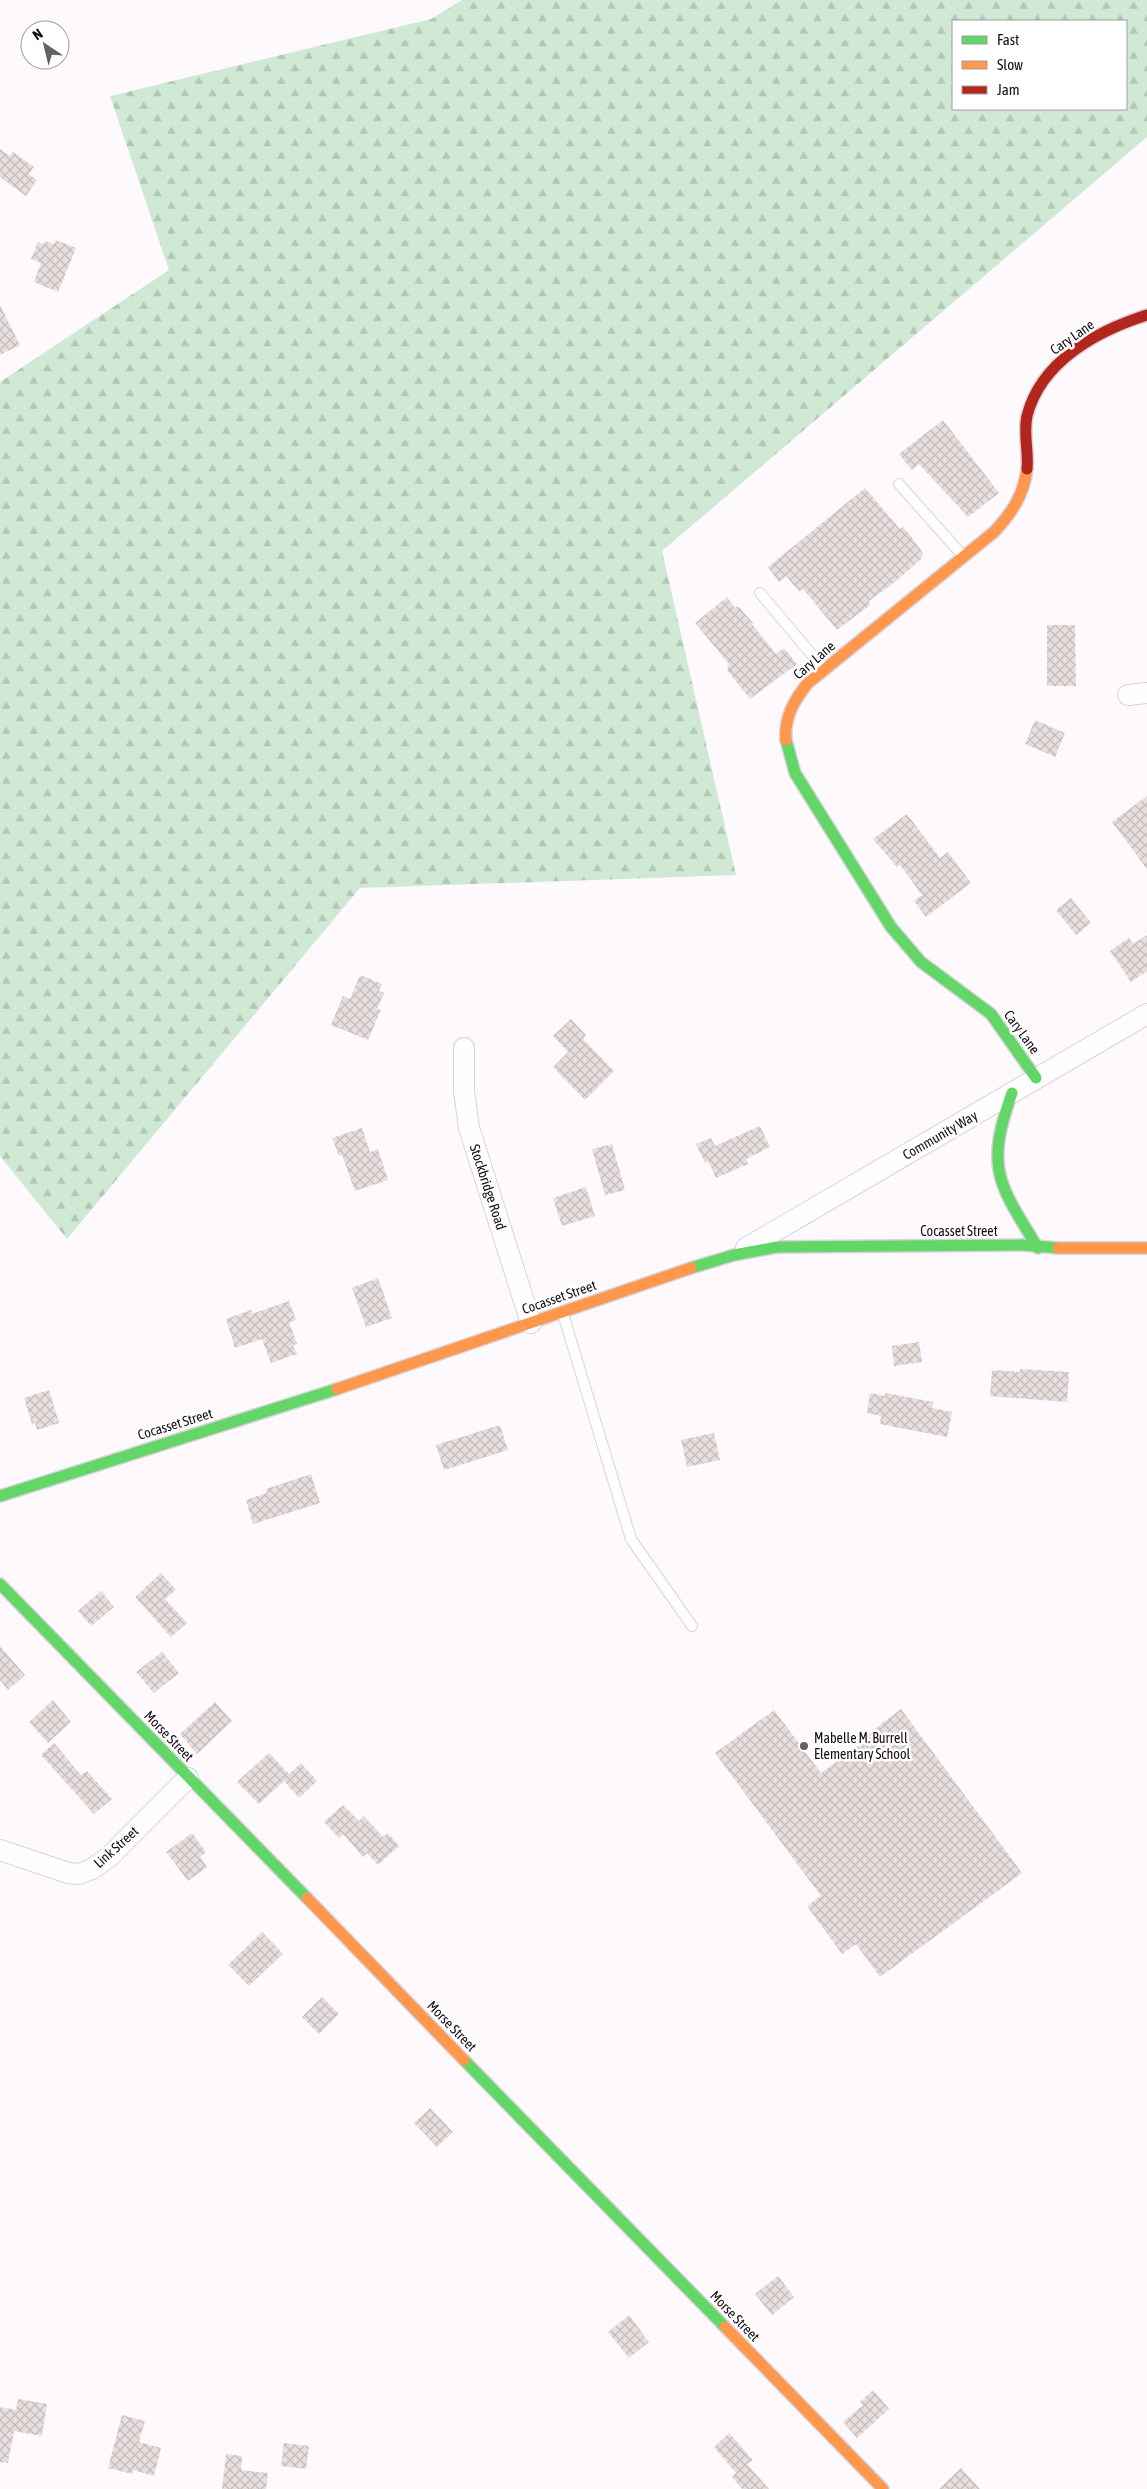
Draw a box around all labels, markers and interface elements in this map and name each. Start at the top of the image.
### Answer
north arrow [20,20,70,70]
legend [952,20,1127,110]
text: N [30,25,46,43]
text: Fast [997,31,1019,48]
text: Slow [997,56,1023,73]
text: Jam [997,81,1020,98]
street label: Cary Lane [1047,316,1097,358]
street label: Cary Lane [790,638,838,682]
street label: Cary Lane [1001,1007,1043,1057]
street label: Community Way [900,1107,980,1163]
street label: Stockbridge Road [467,1142,509,1232]
street label: Cocasset Street [920,1223,998,1239]
street label: Cocasset Street [520,1277,598,1317]
street label: Cocasset Street [136,1405,214,1443]
street label: Morse Street [141,1707,197,1765]
place label: Mabelle M. Burrell Elementary School [814,1730,910,1762]
marker: Mabelle M. Burrell Elementary School [798,1740,810,1752]
street label: Link Street [90,1823,142,1871]
street label: Morse Street [424,1997,480,2055]
street label: Morse Street [707,2287,763,2345]

